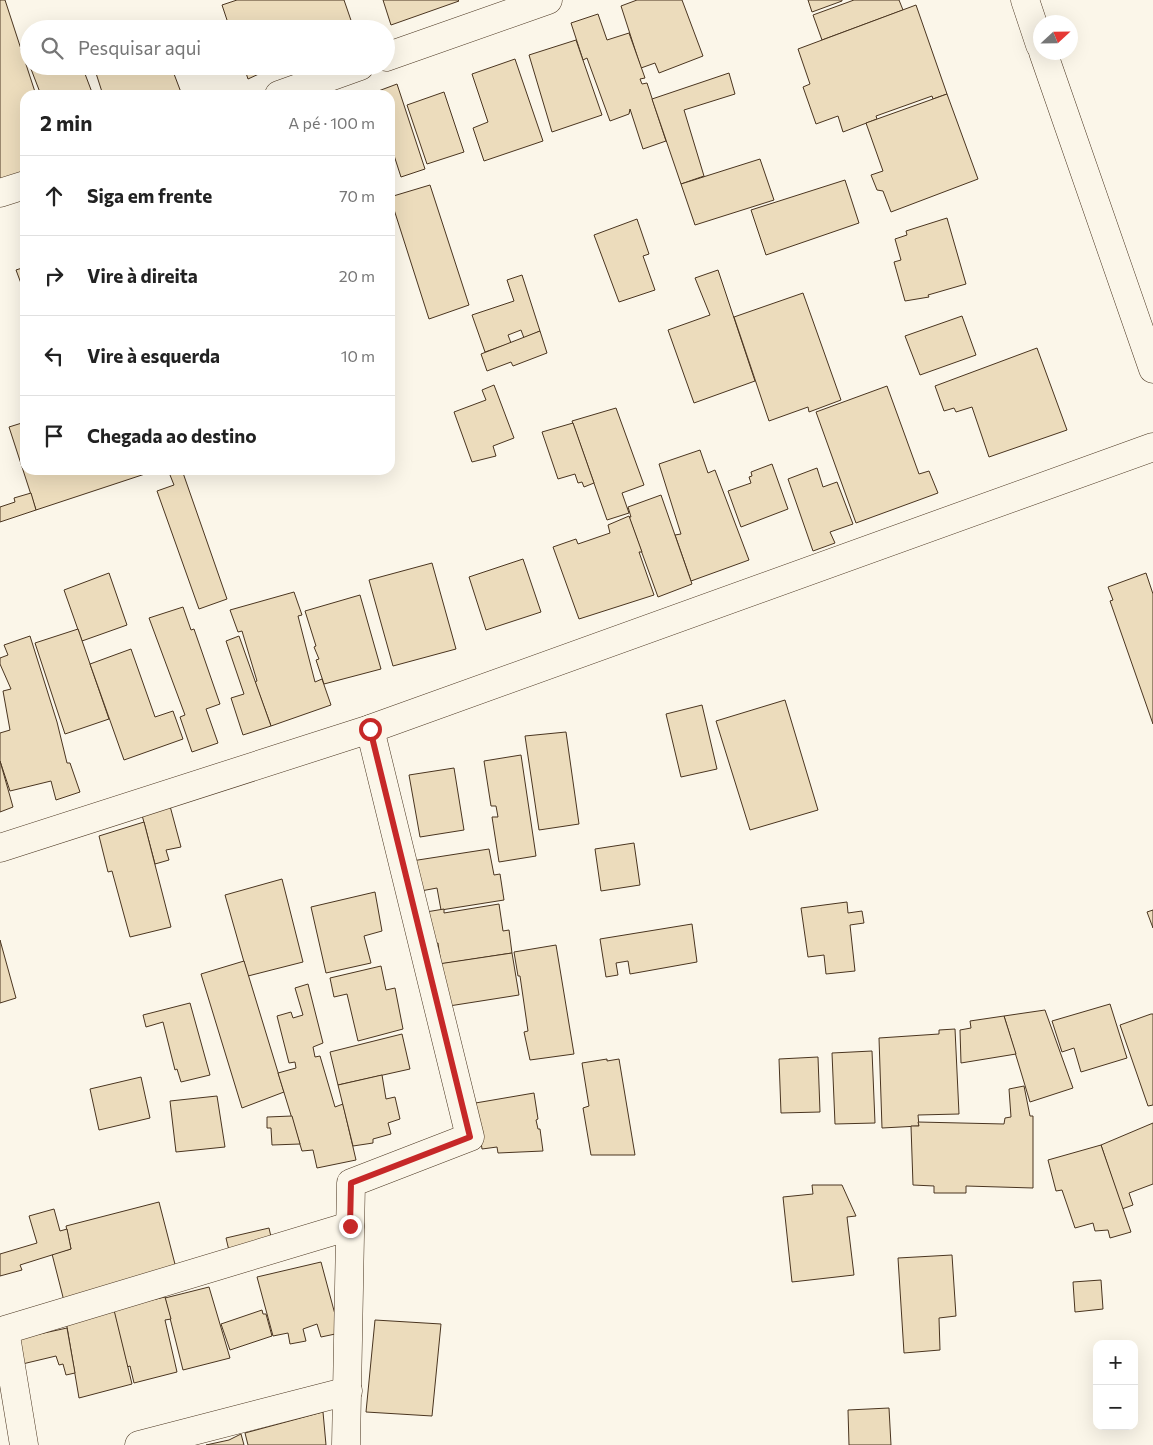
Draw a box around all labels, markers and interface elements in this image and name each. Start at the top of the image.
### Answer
north arrow [1033,15,1078,60]
search box [20,20,395,75]
icon: search [38,34,66,62]
text: Pesquisar aqui [78,36,201,59]
text: 2 min [40,110,92,135]
text: A pé · 100 m [288,113,375,132]
icon: ahead [40,182,68,210]
text: Siga em frente [87,184,212,207]
text: 70 m [339,186,375,205]
icon: right [40,262,68,290]
text: Vire à direita [87,264,198,287]
text: 20 m [339,266,375,285]
icon: left [40,342,68,370]
text: Vire à esquerda [87,344,220,367]
text: 10 m [341,346,375,365]
icon: arrive [40,422,68,450]
text: Chegada ao destino [87,424,257,447]
route start [359,718,382,741]
route end [339,1215,362,1238]
map controls [1093,1340,1138,1430]
button: + [1093,1340,1138,1385]
button: − [1093,1385,1138,1430]

